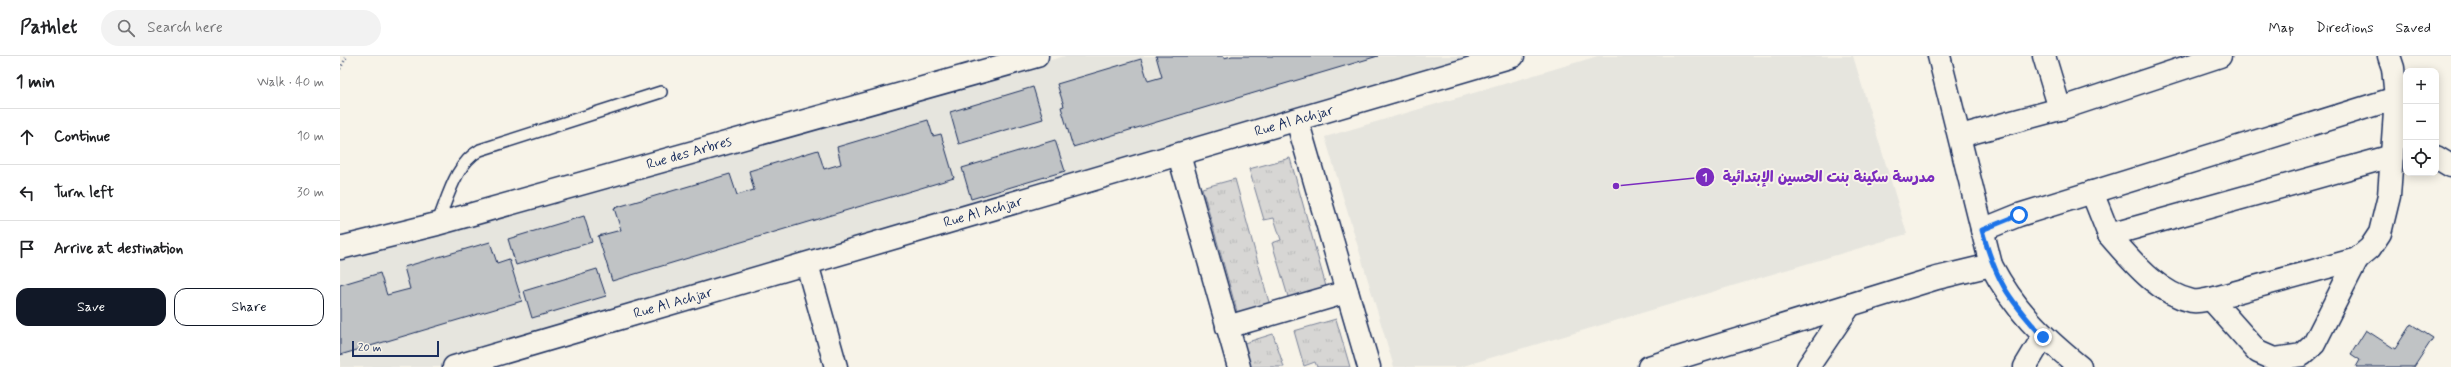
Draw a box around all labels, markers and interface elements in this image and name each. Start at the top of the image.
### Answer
search box [101,10,381,46]
text: Pathlet [20,15,77,40]
icon: search [115,17,137,39]
text: Search here [147,18,223,38]
text: Map [2268,19,2294,37]
text: Directions [2316,19,2374,37]
text: Saved [2396,19,2431,37]
map controls [2403,68,2439,176]
button: + [2403,68,2439,104]
text: 1 min [16,71,55,93]
text: Walk · 40 m [257,74,324,91]
street label: Rue Al Achjar [1253,101,1336,141]
button: − [2403,104,2439,140]
icon: ahead [16,126,38,148]
text: Continue [54,127,110,147]
text: 10 m [297,128,324,145]
street label: Rue des Arbres [644,132,734,174]
button: locate [2403,140,2439,176]
callout: مدرسة سكينة بنت الحسين الإبتدائية [1695,163,1943,190]
text: مدرسة سكينة بنت الحسين الإبتدائية [1723,168,1935,188]
text: 1 [1702,170,1708,186]
icon: left [16,182,38,204]
text: Turn left [54,183,114,203]
text: 30 m [297,184,324,201]
street label: Rue Al Achjar [942,192,1025,232]
route start [2010,206,2028,224]
icon: arrive [16,238,38,260]
text: Arrive at destination [54,239,183,259]
street label: Rue Al Achjar [632,283,715,323]
button: Save [16,288,166,326]
button: Share [174,288,324,326]
route end [2034,328,2052,346]
scale bar [352,339,439,358]
text: 20 m [358,341,381,355]

